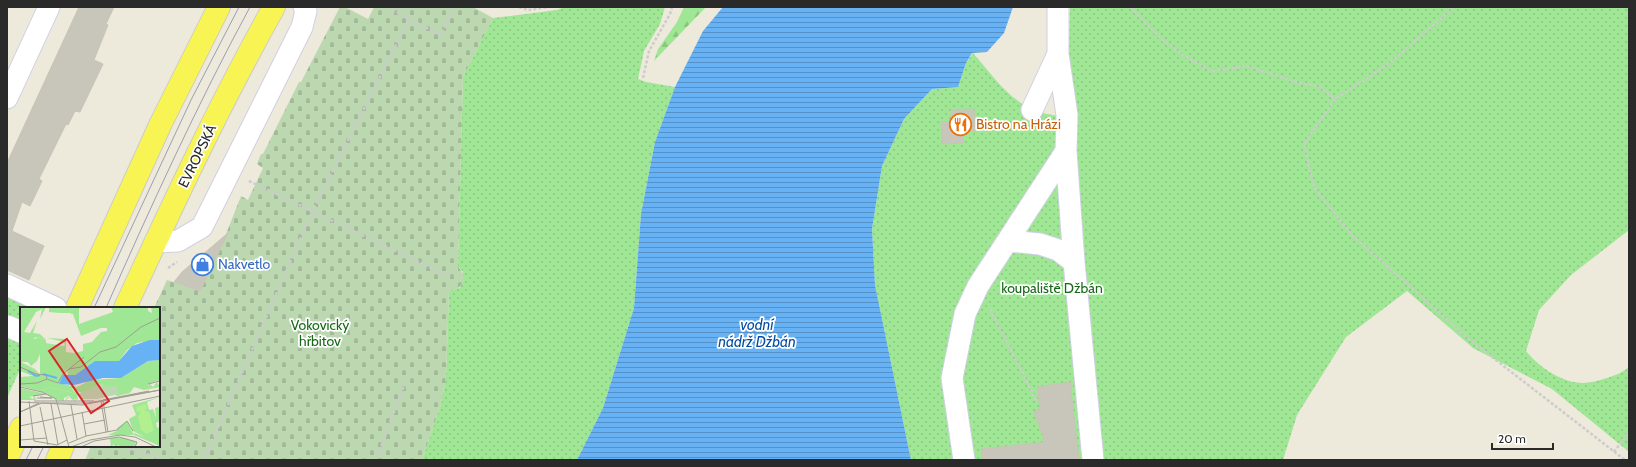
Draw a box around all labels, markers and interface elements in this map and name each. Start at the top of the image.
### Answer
restaurant icon: Bistro na Hrázi [948,111,974,137]
place label: Bistro na Hrázi [976,115,1061,133]
street label: EVROPSKÁ [174,121,220,191]
shop icon: Nakvetlo [189,251,215,277]
place label: Nakvetlo [218,255,271,273]
park label: koupaliště Džbán [1001,279,1103,297]
inset map [20,307,160,447]
park label: Vokovický hřbitov [291,316,349,350]
water label: vodní nádrž Džbán [718,316,796,351]
scale bar [1492,425,1553,451]
text: 20 m [1498,431,1526,446]

